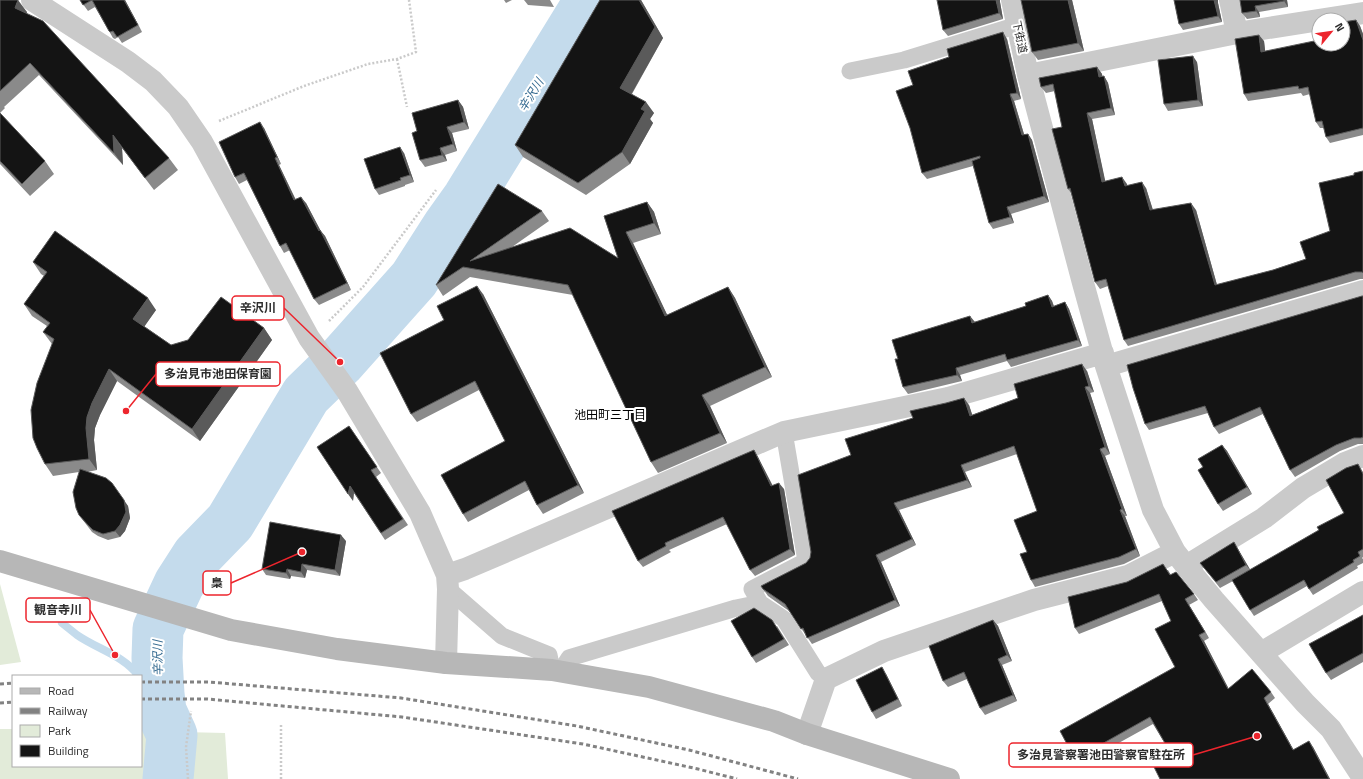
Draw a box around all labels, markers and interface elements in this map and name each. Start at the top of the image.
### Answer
north arrow [1311,12,1351,52]
street label: 下街道 [1009,19,1031,55]
text: N [1331,20,1349,34]
water label: 辛沢川 [513,73,549,115]
callout: 辛沢川 [232,296,284,320]
text: 辛沢川 [240,298,276,317]
callout: 多治見市池田保育園 [156,362,280,386]
text: 多治見市池田保育園 [164,364,272,383]
district label: 池田町三丁目 [574,405,646,424]
callout: 梟 [203,571,231,595]
text: 梟 [211,573,223,592]
callout: 観音寺川 [26,598,90,622]
text: 観音寺川 [34,600,82,619]
water label: 辛沢川 [148,638,167,676]
legend [12,675,142,767]
text: Road [48,681,74,700]
text: Railway [48,701,88,720]
text: Park [48,721,71,740]
text: Building [48,741,89,760]
callout: 多治見警察署池田警察官駐在所 [1009,743,1193,767]
text: 多治見警察署池田警察官駐在所 [1017,745,1185,764]

